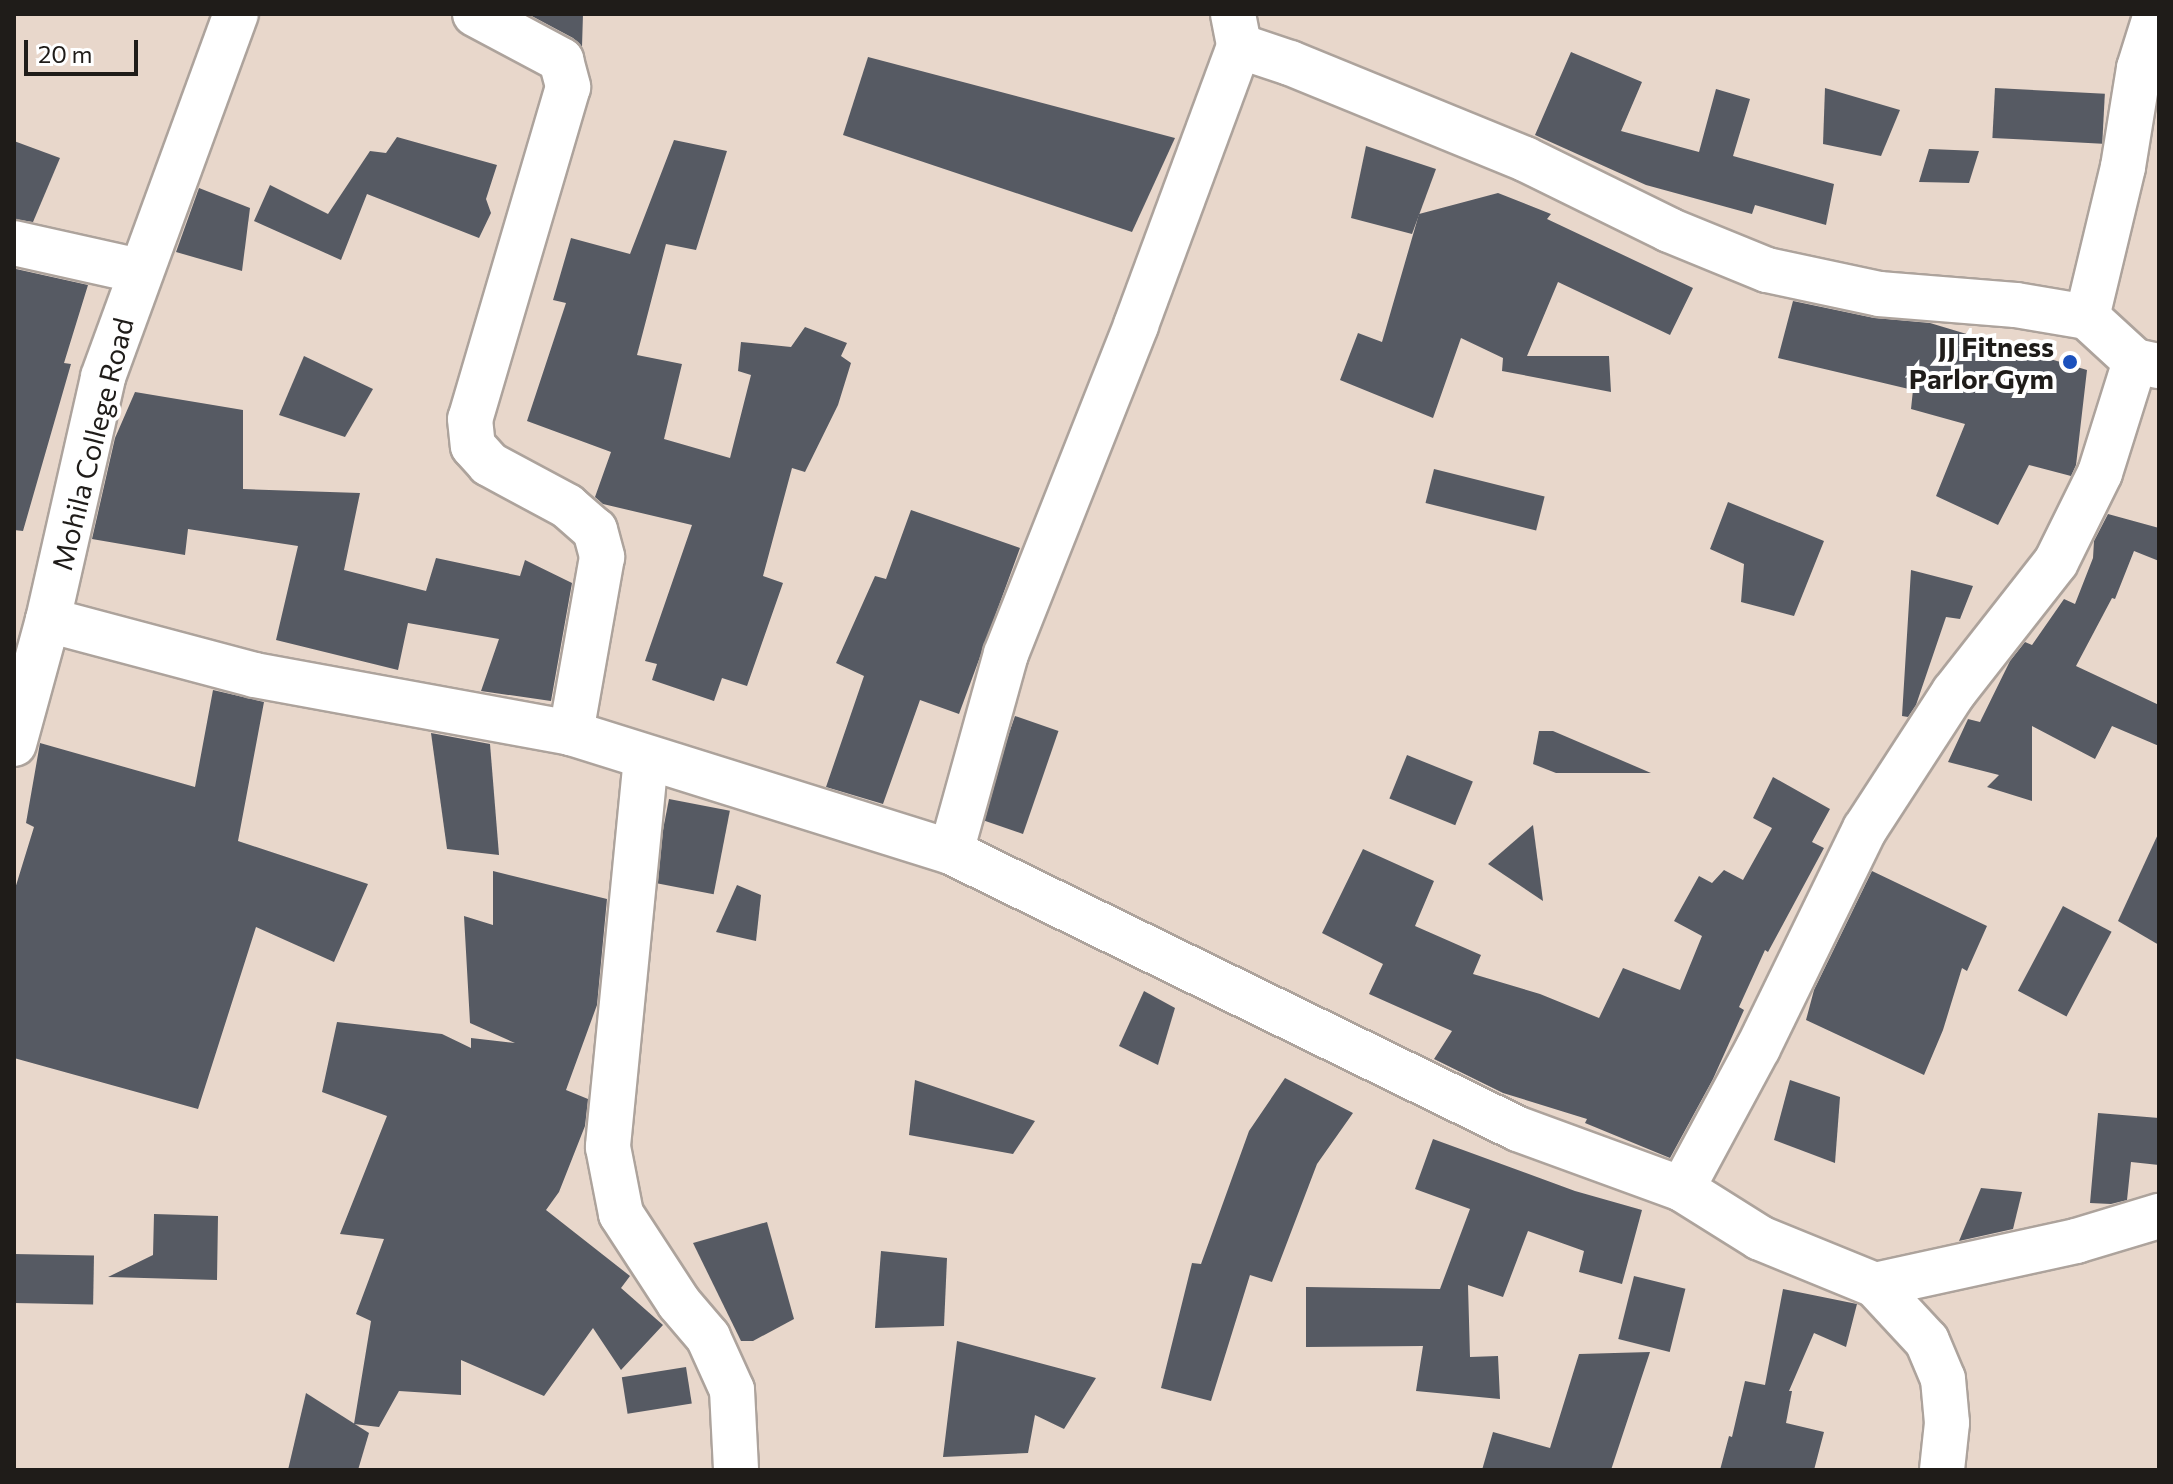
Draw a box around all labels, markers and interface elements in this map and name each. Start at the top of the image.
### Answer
scale bar [28,24,142,74]
text: 20 m [38,39,92,68]
street label: Mohila College Road [44,314,140,574]
place label: JJ Fitness Parlor Gym [1909,329,2054,395]
marker: JJ Fitness Parlor Gym [2061,353,2079,371]

